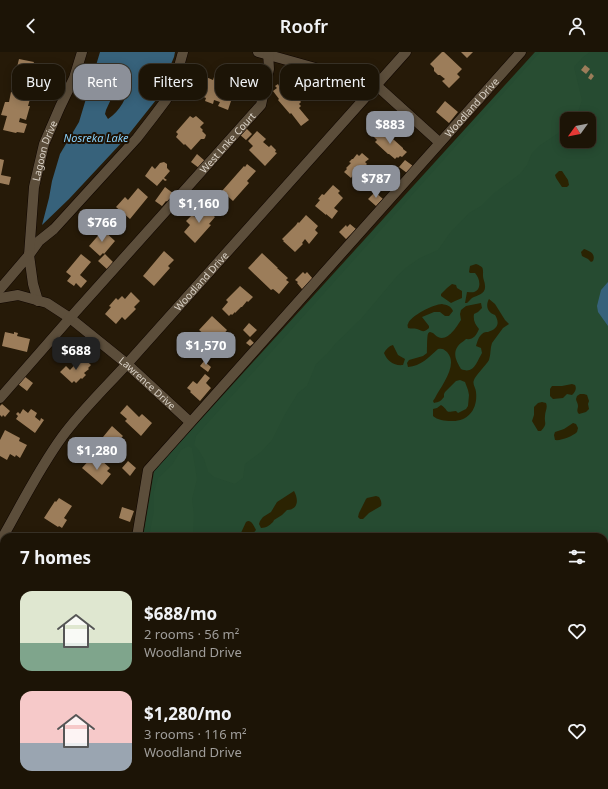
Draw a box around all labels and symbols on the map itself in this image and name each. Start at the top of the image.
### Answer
street label: Woodland Drive [441,74,502,140]
street label: West Lnke Court [196,109,259,176]
pin: $883 [366,111,414,145]
north arrow [560,112,596,148]
street label: Lagoon Drive [29,118,61,182]
water label: Nosreka Lake [63,130,129,145]
pin: $787 [352,165,400,199]
pin: $1,160 [166,190,232,224]
pin: $766 [78,209,126,243]
street label: Woodland Drive [171,248,232,314]
pin: $1,570 [173,332,239,366]
pin: $688 [52,337,100,371]
street label: Lawrence Drive [116,353,179,413]
pin: $1,280 [64,437,130,471]

